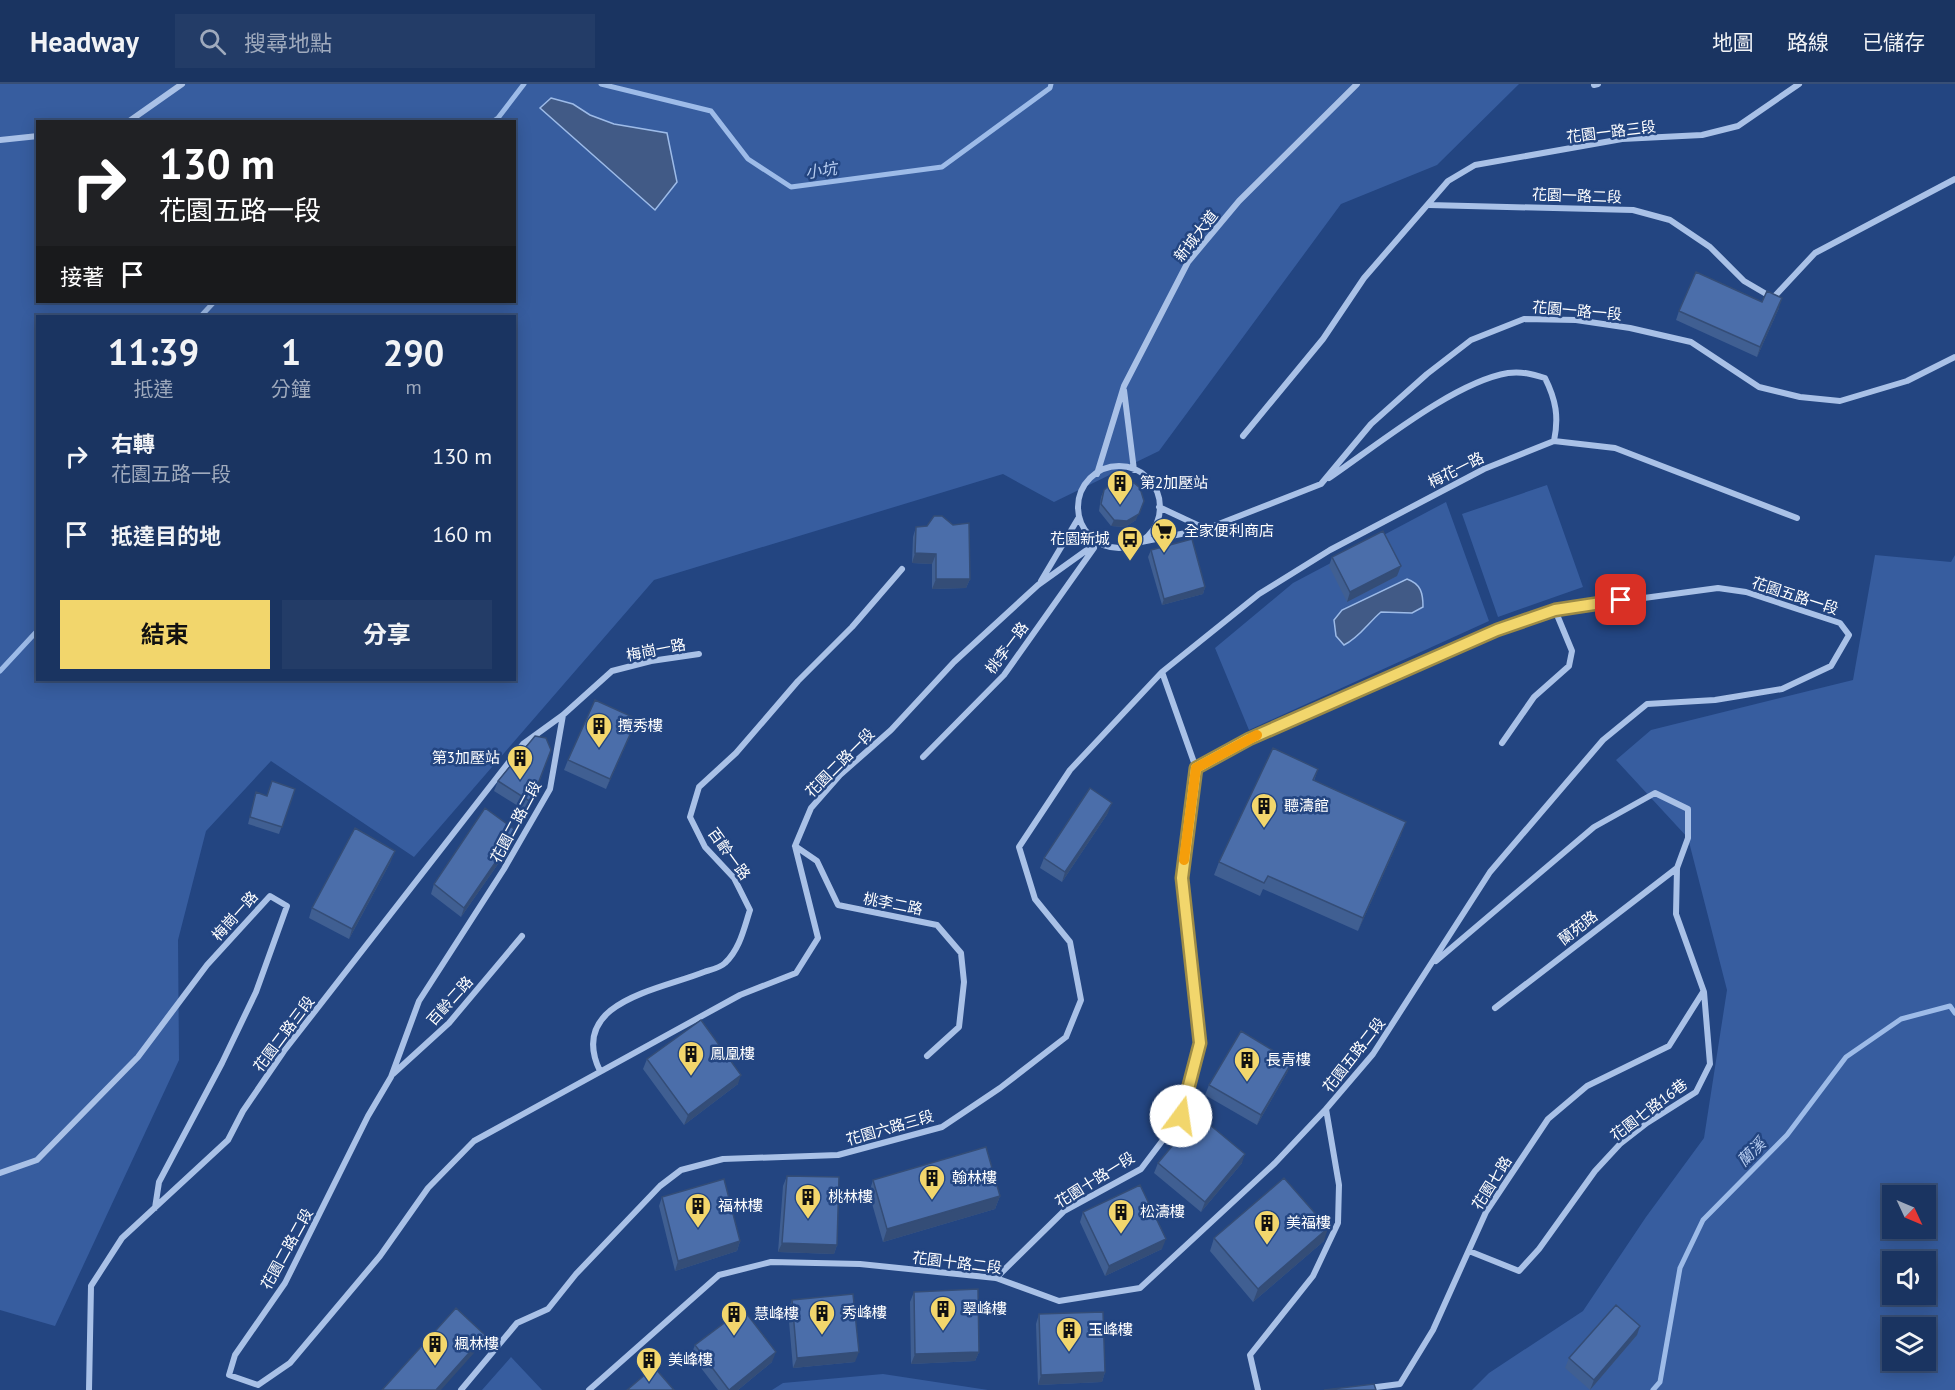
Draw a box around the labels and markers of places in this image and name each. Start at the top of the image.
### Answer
building icon: 第2加壓站 [1105,468,1135,506]
place label: 第2加壓站 [1140,473,1208,492]
supermarket icon: 全家便利商店 [1149,516,1179,554]
place label: 全家便利商店 [1184,521,1274,540]
bus stop icon: 花園新城 [1115,524,1145,562]
place label: 花園新城 [1050,529,1110,548]
pin [1595,574,1646,625]
building icon: 攬秀樓 [584,711,614,749]
place label: 攬秀樓 [618,716,663,735]
building icon: 第3加壓站 [505,743,535,781]
place label: 第3加壓站 [432,748,500,767]
building icon: 聽濤館 [1249,791,1279,829]
place label: 聽濤館 [1284,796,1329,815]
building icon: 鳳凰樓 [676,1039,706,1077]
place label: 鳳凰樓 [710,1044,755,1063]
building icon: 長青樓 [1232,1045,1262,1083]
place label: 長青樓 [1266,1050,1311,1069]
building icon: 翰林樓 [917,1163,947,1201]
place label: 翰林樓 [952,1168,997,1187]
building icon: 桃林樓 [793,1182,823,1220]
place label: 桃林樓 [828,1187,873,1206]
building icon: 福林樓 [683,1191,713,1229]
place label: 福林樓 [718,1196,763,1215]
building icon: 松濤樓 [1106,1197,1136,1235]
place label: 松濤樓 [1140,1202,1185,1221]
building icon: 美福樓 [1252,1208,1282,1246]
place label: 美福樓 [1286,1213,1331,1232]
building icon: 翠峰樓 [928,1294,958,1332]
building icon: 秀峰樓 [807,1298,837,1336]
building icon: 慧峰樓 [719,1299,749,1337]
place label: 翠峰樓 [962,1299,1007,1318]
place label: 秀峰樓 [842,1303,887,1322]
place label: 慧峰樓 [754,1304,799,1323]
building icon: 玉峰樓 [1054,1315,1084,1353]
place label: 玉峰樓 [1088,1320,1133,1339]
building icon: 楓林樓 [420,1329,450,1367]
place label: 楓林樓 [454,1334,499,1353]
building icon: 美峰樓 [634,1345,664,1383]
place label: 美峰樓 [668,1350,713,1369]

